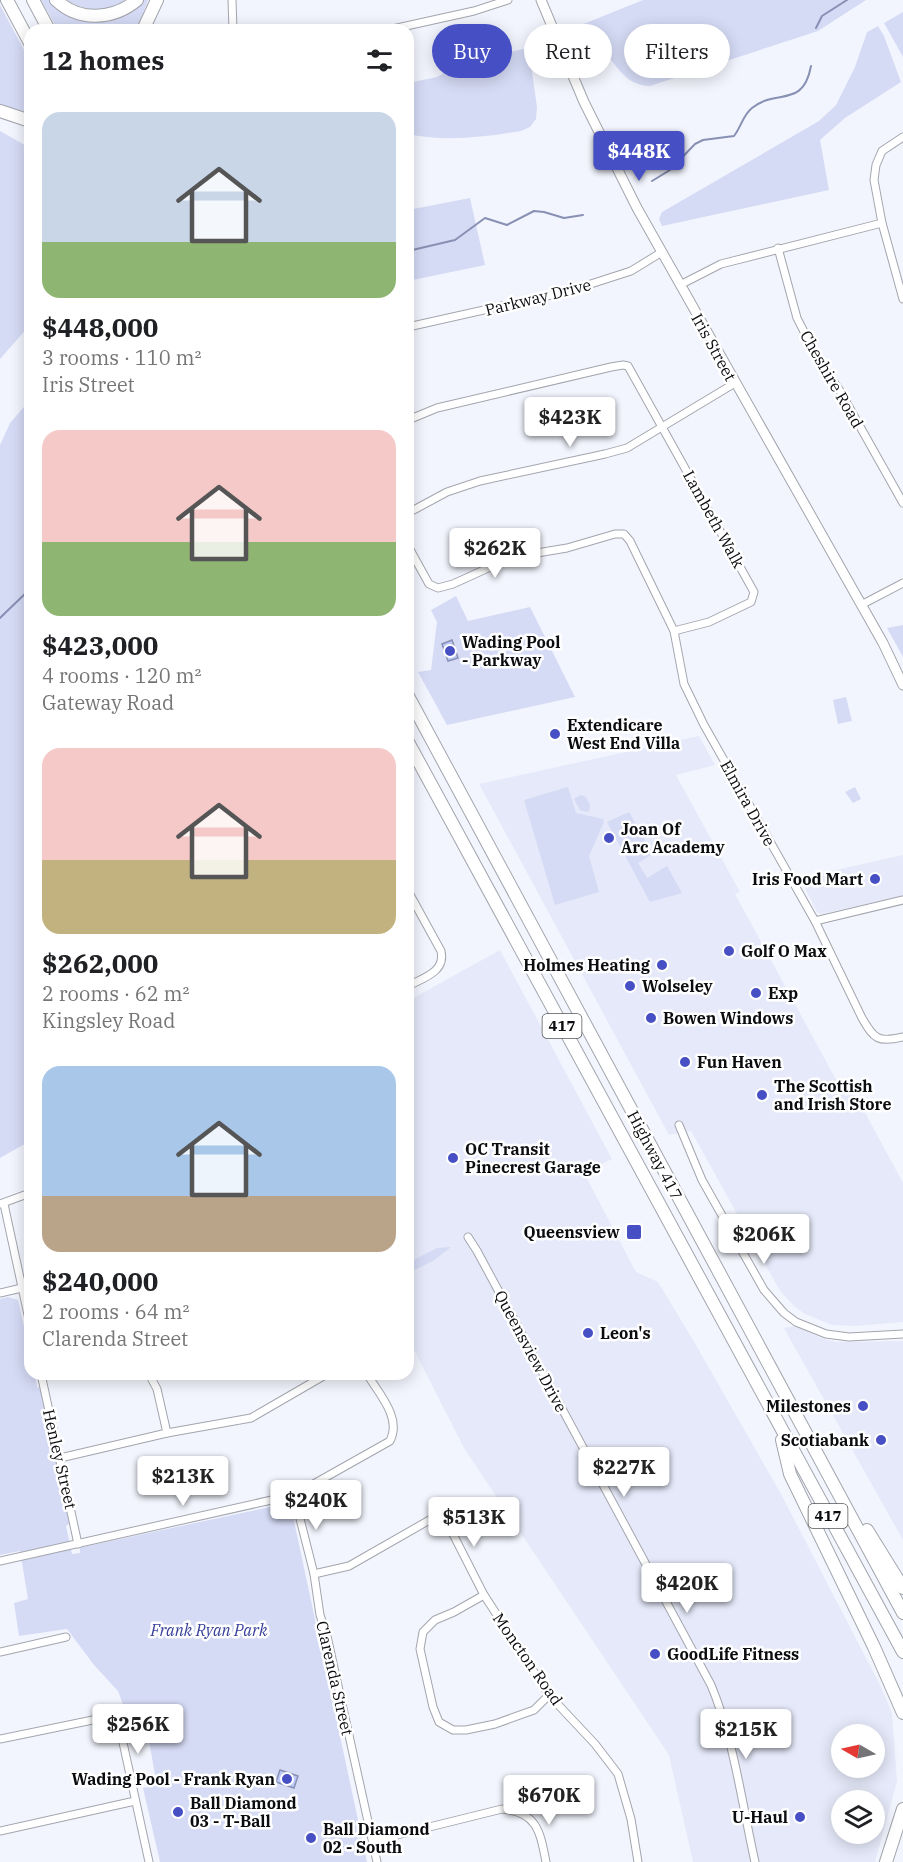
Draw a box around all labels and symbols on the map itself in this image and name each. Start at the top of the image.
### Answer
pin: $448K [597,131,681,182]
street label: Parkway Drive [483,274,593,320]
street label: Iris Street [687,310,741,385]
street label: Cheshire Road [796,327,868,432]
pin: $423K [528,397,612,448]
street label: Lambeth Walk [679,467,749,572]
pin: $262K [453,528,537,579]
place label: Wading Pool - Parkway [462,632,560,670]
marker: Wading Pool - Parkway [443,644,457,658]
place label: Extendicare West End Villa [567,715,680,753]
marker: Extendicare West End Villa [548,727,562,741]
street label: Elmira Drive [716,756,780,850]
place label: Joan Of Arc Academy [621,819,725,857]
marker: Joan Of Arc Academy [602,831,616,845]
place label: Iris Food Mart [752,869,863,889]
marker: Iris Food Mart [868,872,882,886]
place label: Golf O Max [741,941,827,961]
marker: Golf O Max [722,944,736,958]
place label: Holmes Heating [523,955,651,975]
marker: Holmes Heating [655,958,669,972]
place label: Wolseley [642,976,714,996]
marker: Wolseley [623,979,637,993]
place label: Exp [768,983,798,1003]
marker: Exp [749,986,763,1000]
place label: Bowen Windows [663,1008,793,1028]
marker: Bowen Windows [644,1011,658,1025]
road number: 417 [542,1014,582,1038]
place label: Fun Haven [697,1052,782,1072]
marker: Fun Haven [678,1055,692,1069]
place label: The Scottish and Irish Store [774,1076,892,1114]
marker: The Scottish and Irish Store [755,1088,769,1102]
street label: Highway 417 [623,1107,687,1203]
place label: OC Transit Pinecrest Garage [465,1139,601,1177]
marker: OC Transit Pinecrest Garage [446,1151,460,1165]
pin: $206K [722,1214,806,1265]
place label: Queensview [524,1222,620,1242]
marker: Queensview [625,1223,643,1241]
street label: Queensview Drive [490,1287,572,1415]
place label: Leon's [600,1323,651,1343]
marker: Leon's [581,1326,595,1340]
place label: Milestones [766,1396,851,1416]
marker: Milestones [856,1399,870,1413]
street label: Henley Street [39,1407,81,1511]
place label: Scotiabank [781,1430,869,1450]
marker: Scotiabank [874,1433,888,1447]
pin: $227K [582,1447,666,1498]
pin: $213K [141,1456,225,1507]
pin: $240K [274,1480,358,1531]
pin: $513K [432,1497,516,1548]
road number: 417 [808,1504,848,1528]
pin: $420K [645,1563,729,1614]
street label: Moncton Road [489,1609,567,1709]
street label: Clarenda Street [312,1619,358,1738]
park label: Frank Ryan Park [150,1620,268,1640]
place label: GoodLife Fitness [667,1644,799,1664]
marker: GoodLife Fitness [648,1647,662,1661]
pin: $256K [96,1704,180,1755]
pin: $215K [704,1709,788,1760]
north arrow [831,1724,885,1778]
place label: Wading Pool - Frank Ryan [71,1769,275,1789]
marker: Wading Pool - Frank Ryan [280,1772,294,1786]
pin: $670K [507,1775,591,1826]
place label: Ball Diamond 03 - T-Ball [190,1793,297,1831]
marker: Ball Diamond 03 - T-Ball [171,1805,185,1819]
place label: U-Haul [732,1807,788,1827]
marker: U-Haul [793,1810,807,1824]
place label: Ball Diamond 02 - South [323,1819,430,1857]
marker: Ball Diamond 02 - South [304,1831,318,1845]

